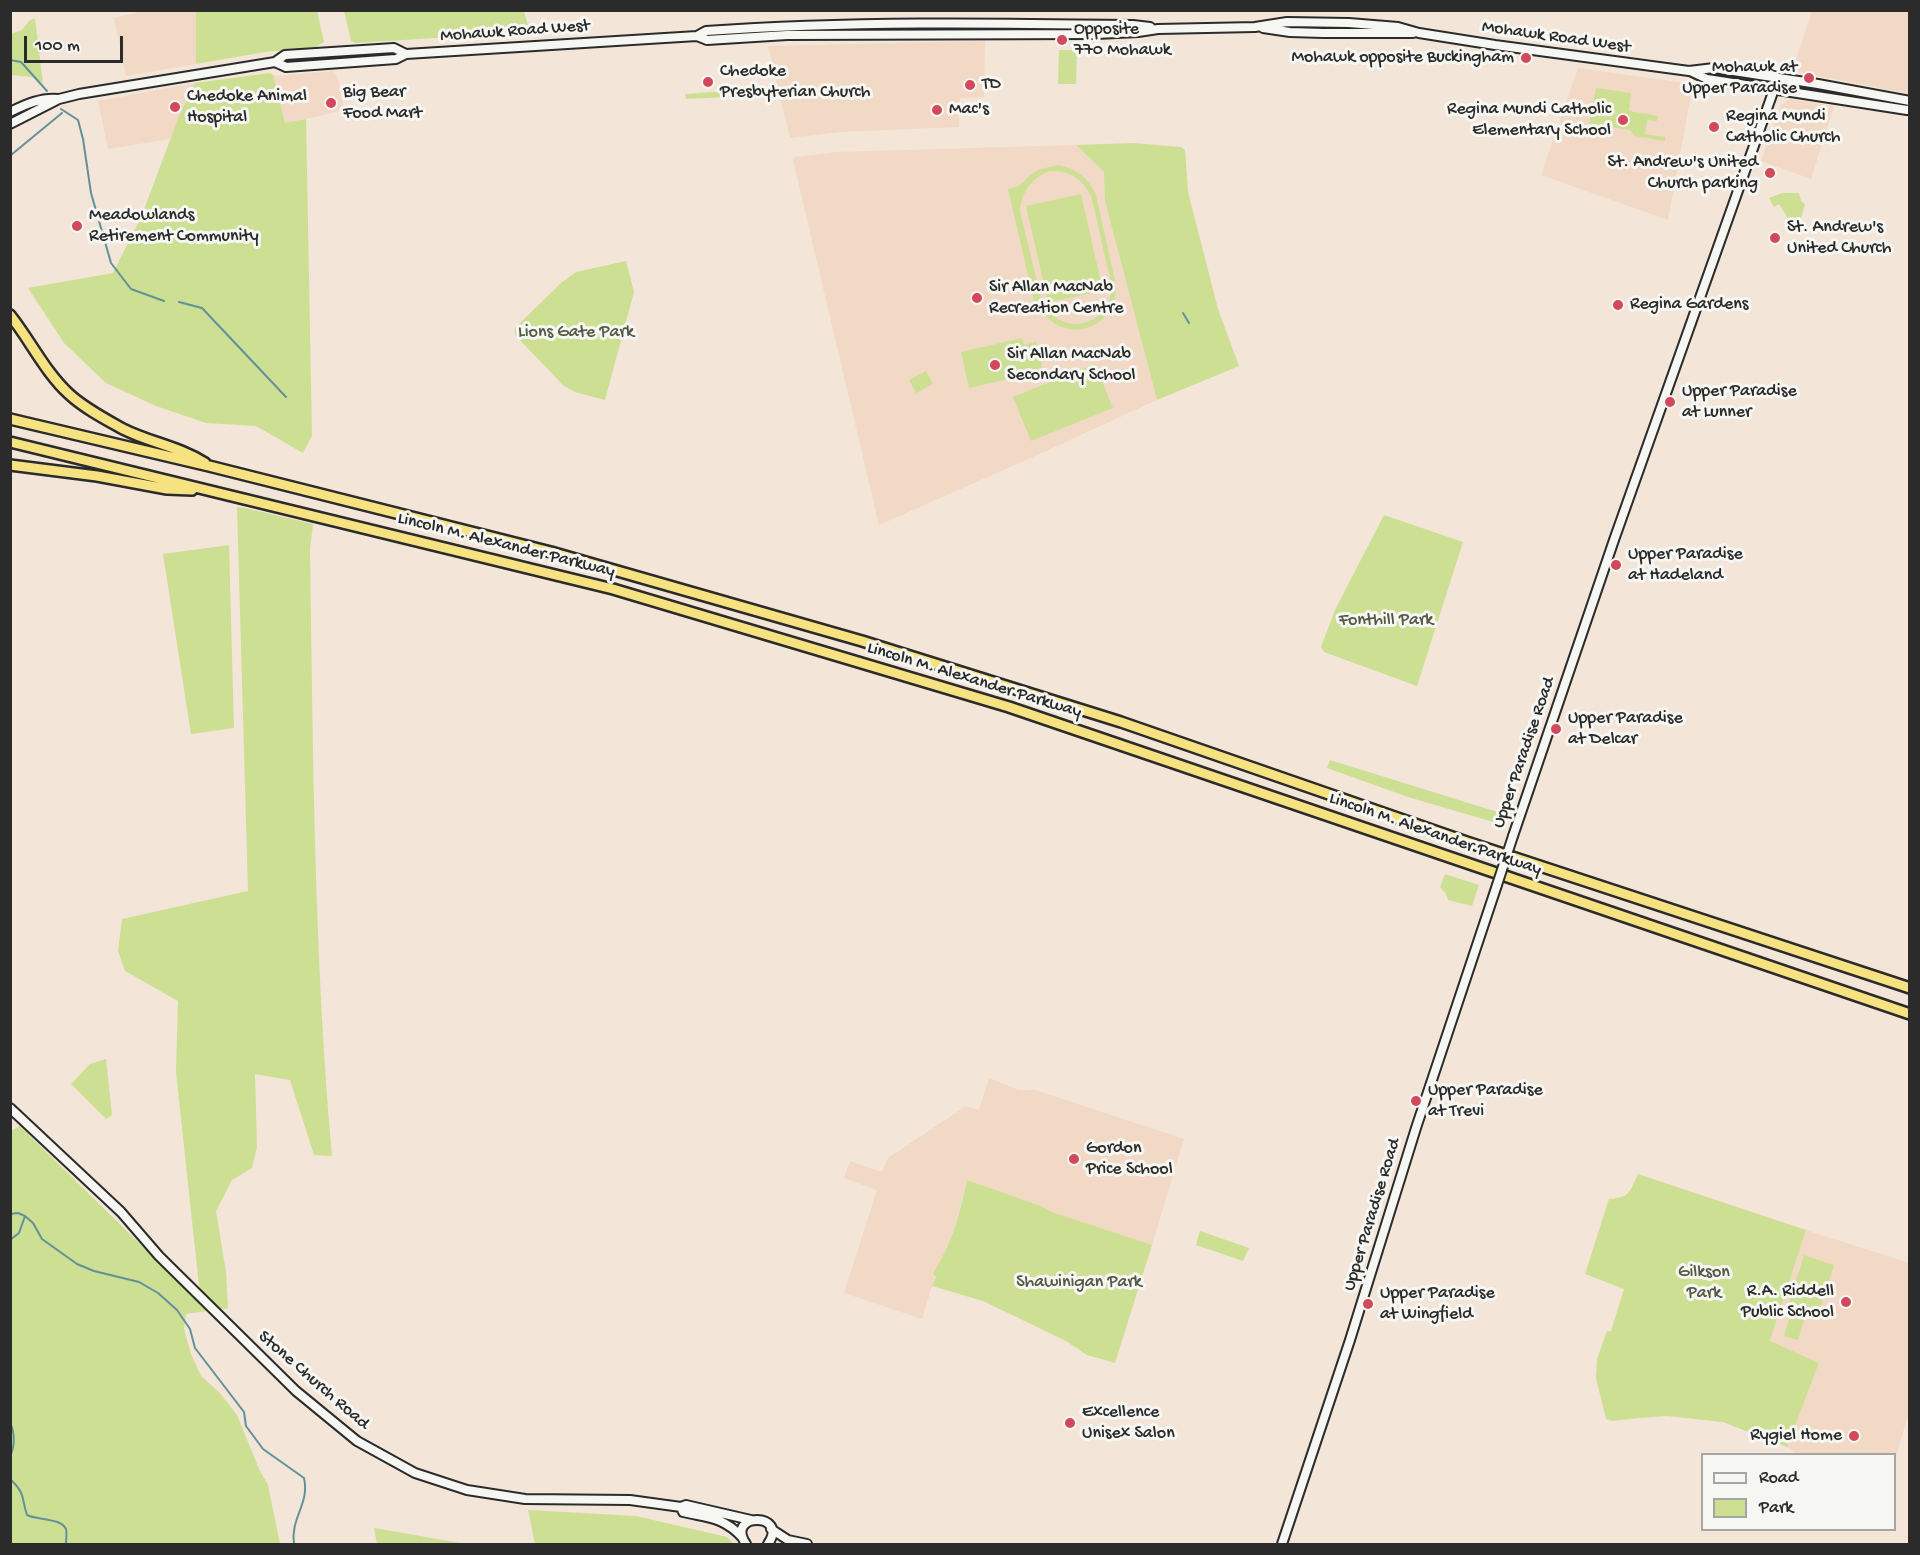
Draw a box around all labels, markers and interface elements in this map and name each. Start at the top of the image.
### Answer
street label: Mohawk Road West [439,16,591,48]
street label: Mohawk Road West [1480,17,1632,59]
place label: Opposite 770 Mohawk [1074,19,1171,62]
scale bar [27,24,126,62]
marker: Opposite 770 Mohawk [1055,33,1069,47]
text: 100 m [35,36,80,57]
place label: Mohawk opposite Buckingham [1292,47,1514,69]
marker: Mohawk opposite Buckingham [1519,51,1533,65]
place label: Mohawk at Upper Paradise [1682,57,1797,100]
place label: Chedoke Presbyterian Church [720,61,870,104]
marker: Mohawk at Upper Paradise [1802,71,1816,85]
place label: TD [982,74,1001,96]
marker: Chedoke Presbyterian Church [701,75,715,89]
marker: TD [963,78,977,92]
place label: Big Bear Food Mart [343,82,422,124]
place label: Chedoke Animal Hospital [187,86,307,128]
marker: Big Bear Food Mart [324,96,338,110]
place label: Mac's [949,99,989,121]
place label: Regina Mundi Catholic Elementary School [1447,99,1611,142]
marker: Chedoke Animal Hospital [168,100,182,114]
marker: Mac's [930,103,944,117]
place label: Regina Mundi Catholic Church [1726,106,1840,148]
marker: Regina Mundi Catholic Elementary School [1616,113,1630,127]
marker: Regina Mundi Catholic Church [1707,120,1721,134]
place label: St. Andrew's United Church parking [1608,152,1758,195]
marker: St. Andrew's United Church parking [1763,166,1777,180]
place label: Meadowlands Retirement Community [89,205,259,248]
place label: St. Andrew's United Church [1787,217,1891,260]
marker: Meadowlands Retirement Community [70,219,84,233]
marker: St. Andrew's United Church [1768,231,1782,245]
place label: Sir Allan MacNab Recreation Centre [989,277,1124,320]
marker: Sir Allan MacNab Recreation Centre [970,291,984,305]
place label: Regina Gardens [1630,294,1748,316]
marker: Regina Gardens [1611,298,1625,312]
park label: Lions Gate Park [518,322,634,344]
place label: Sir Allan MacNab Secondary School [1007,344,1135,386]
marker: Sir Allan MacNab Secondary School [988,358,1002,372]
place label: Upper Paradise at Lunner [1682,381,1797,424]
marker: Upper Paradise at Lunner [1663,395,1677,409]
street label: Lincoln M. Alexander Parkway [395,509,617,583]
place label: Upper Paradise at Hadeland [1628,544,1743,586]
marker: Upper Paradise at Hadeland [1609,558,1623,572]
park label: Fonthill Park [1339,610,1433,632]
street label: Lincoln M. Alexander Parkway [864,638,1084,724]
street label: Upper Paradise Road [1489,675,1561,831]
place label: Upper Paradise at Delcar [1568,708,1683,750]
marker: Upper Paradise at Delcar [1549,722,1563,736]
street label: Lincoln M. Alexander Parkway [1326,788,1544,882]
place label: Upper Paradise at Trevi [1428,1080,1543,1122]
marker: Upper Paradise at Trevi [1409,1094,1423,1108]
street label: Upper Paradise Road [1340,1136,1406,1294]
place label: Gordon Price School [1086,1138,1173,1180]
marker: Gordon Price School [1067,1152,1081,1166]
park label: Gilkson Park [1678,1262,1730,1304]
park label: Shawinigan Park [1016,1272,1142,1294]
place label: R.A. Riddell Public School [1741,1281,1834,1324]
place label: Upper Paradise at Wingfield [1380,1283,1495,1326]
marker: R.A. Riddell Public School [1839,1295,1853,1309]
marker: Upper Paradise at Wingfield [1361,1297,1375,1311]
street label: Stone Church Road [253,1327,373,1435]
place label: Excellence Unisex Salon [1082,1402,1175,1444]
marker: Excellence Unisex Salon [1063,1416,1077,1430]
place label: Rygiel Home [1750,1425,1842,1447]
marker: Rygiel Home [1847,1429,1861,1443]
legend [1701,1453,1896,1531]
text: Road [1759,1468,1798,1489]
text: Park [1759,1498,1793,1519]

